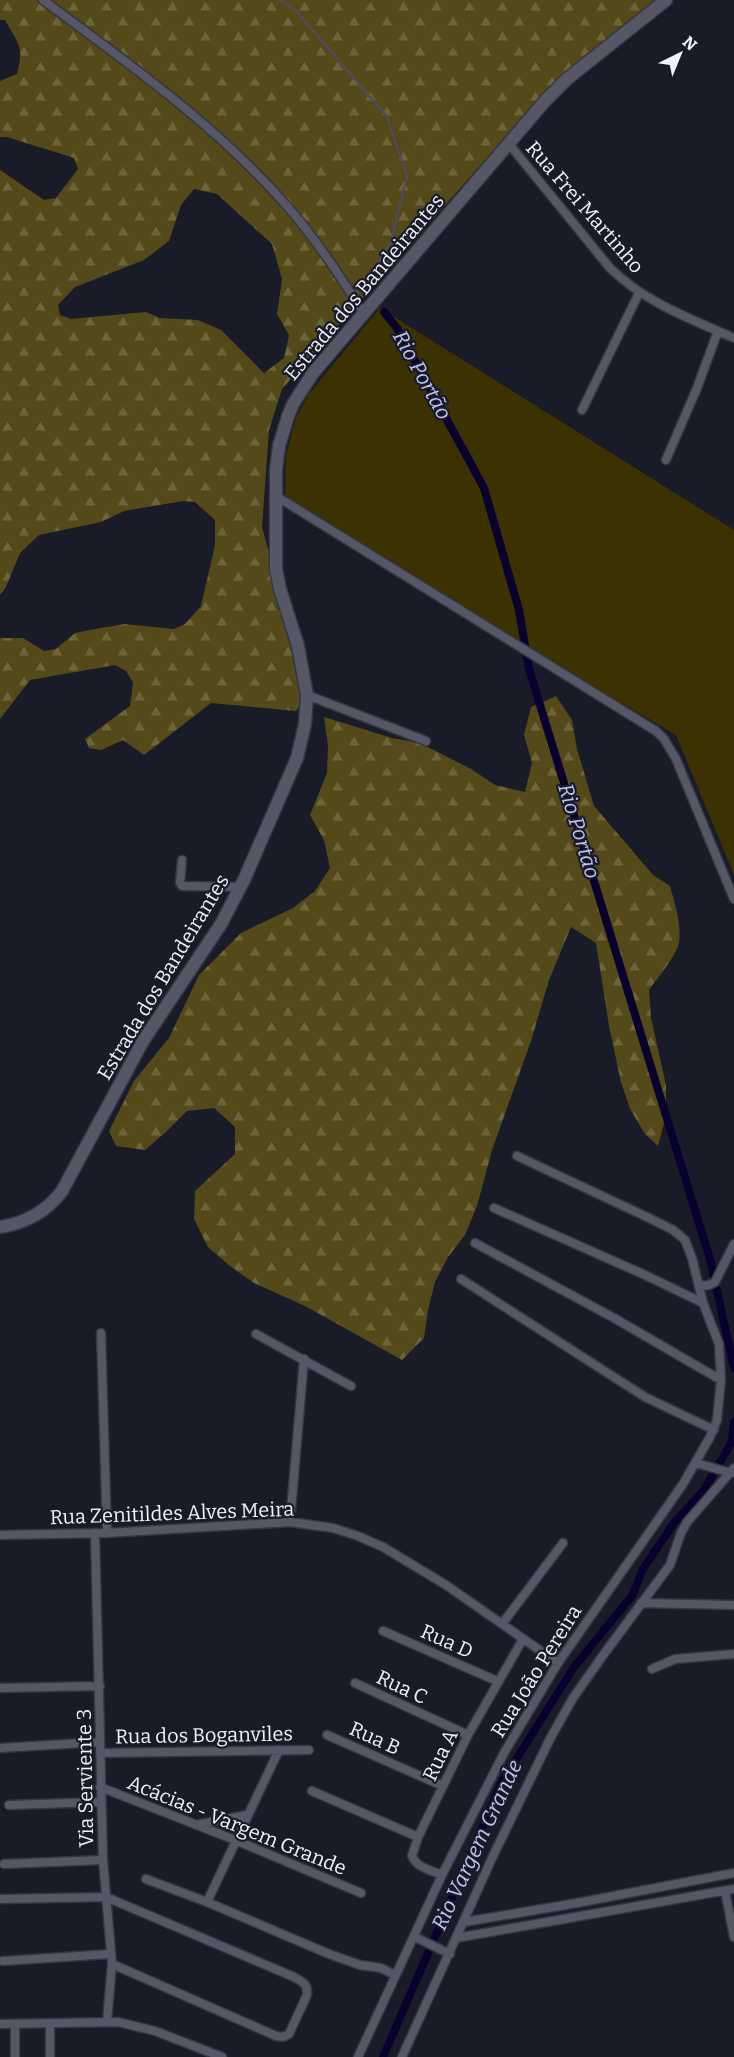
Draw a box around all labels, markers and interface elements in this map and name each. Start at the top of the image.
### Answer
north arrow [650,24,710,84]
text: N [679,32,701,55]
street label: Rua Frei Martinho [521,136,649,278]
street label: Estrada dos Bandeirantes [279,189,449,385]
water label: Rio Portão [387,326,457,424]
water label: Rio Portão [552,780,606,882]
street label: Estrada dos Bandeirantes [92,870,234,1084]
street label: Rua Zenitildes Alves Meira [49,1497,295,1529]
street label: Rua João Pereira [486,1600,586,1742]
street label: Rua D [417,1619,477,1663]
street label: Rua C [373,1665,431,1709]
street label: Via Serviente 3 [72,1709,98,1847]
street label: Rua B [346,1716,404,1760]
street label: Rua dos Boganviles [115,1721,293,1749]
street label: Rua A [417,1725,463,1785]
water label: Rio Vargem Grande [426,1755,528,1934]
street label: Acácias - Vargem Grande [124,1770,350,1880]

